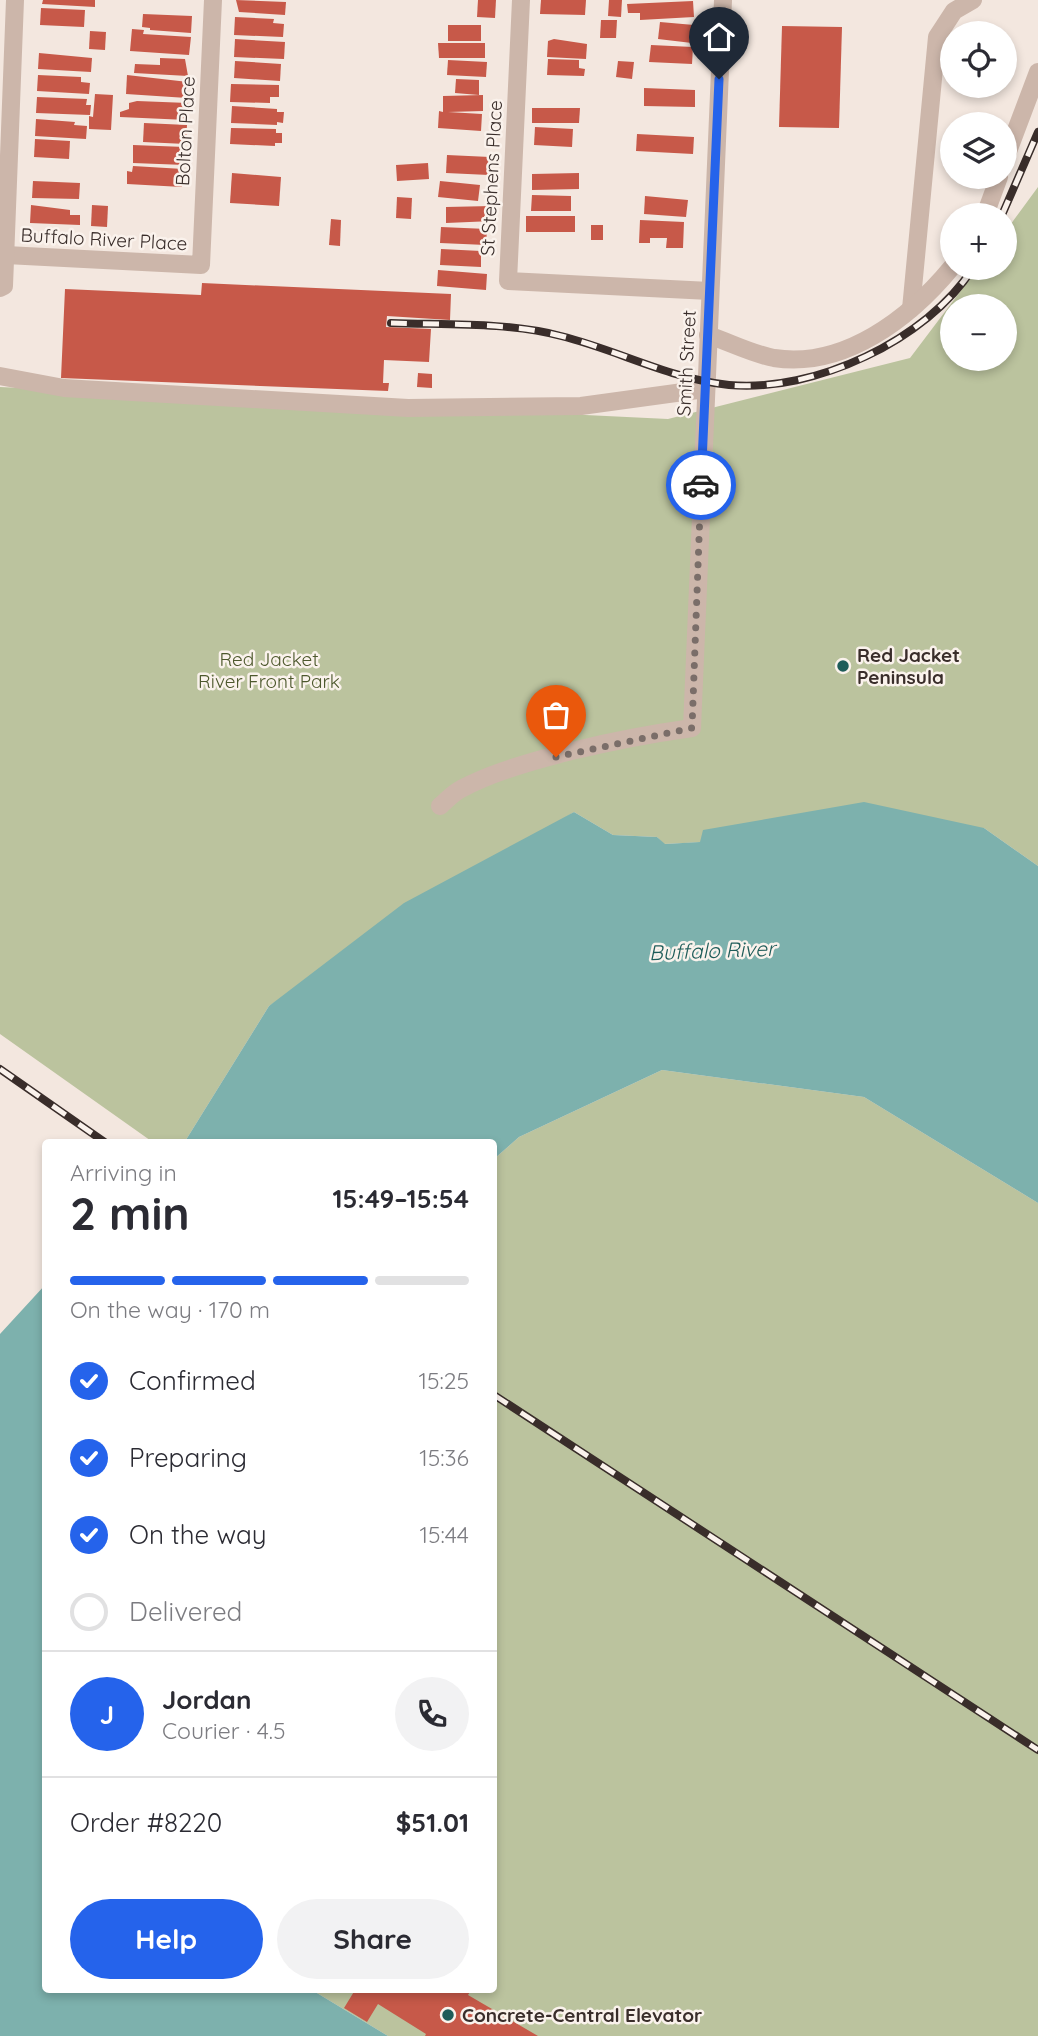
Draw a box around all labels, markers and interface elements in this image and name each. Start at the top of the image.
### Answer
pin [689,7,749,79]
icon: home [700,18,738,56]
map controls [940,21,1017,371]
button: locate [940,21,1017,98]
street label: Bolton Place [170,75,200,187]
street label: St Stephens Place [475,99,507,257]
button: layers [940,112,1017,189]
button: + [940,203,1017,280]
street label: Buffalo River Place [20,223,188,255]
button: − [940,294,1017,371]
street label: Smith Street [671,309,701,417]
courier [666,450,736,520]
icon: car [682,466,720,504]
place label: Red Jacket Peninsula [857,643,960,689]
park label: Red Jacket River Front Park [198,647,340,693]
marker: Red Jacket Peninsula [835,658,851,674]
pin [526,685,586,757]
icon: bag [537,696,575,734]
water label: Buffalo River [649,935,778,965]
text: Arriving in [70,1158,177,1187]
text: 15:49–15:54 [332,1182,469,1215]
text: 2 min [70,1184,190,1242]
text: On the way · 170 m [70,1295,270,1324]
icon: check [70,1362,108,1400]
text: Confirmed [129,1364,256,1397]
text: 15:25 [418,1366,469,1395]
icon: check [70,1439,108,1477]
text: Preparing [129,1441,247,1474]
text: 15:36 [419,1443,469,1472]
icon: check [70,1516,108,1554]
text: On the way [129,1518,267,1551]
text: 15:44 [419,1520,469,1549]
text: Delivered [129,1595,242,1628]
button: phone [395,1677,469,1751]
text: Jordan [162,1683,251,1716]
text: J [100,1698,114,1731]
text: Courier · 4.5 [162,1716,286,1745]
text: Order #8220 [70,1806,222,1839]
text: $51.01 [396,1806,469,1839]
button: Help [70,1899,263,1979]
button: Share [277,1899,469,1979]
place label: Concrete-Central Elevator [462,2003,702,2027]
marker: Concrete-Central Elevator [440,2007,456,2023]

